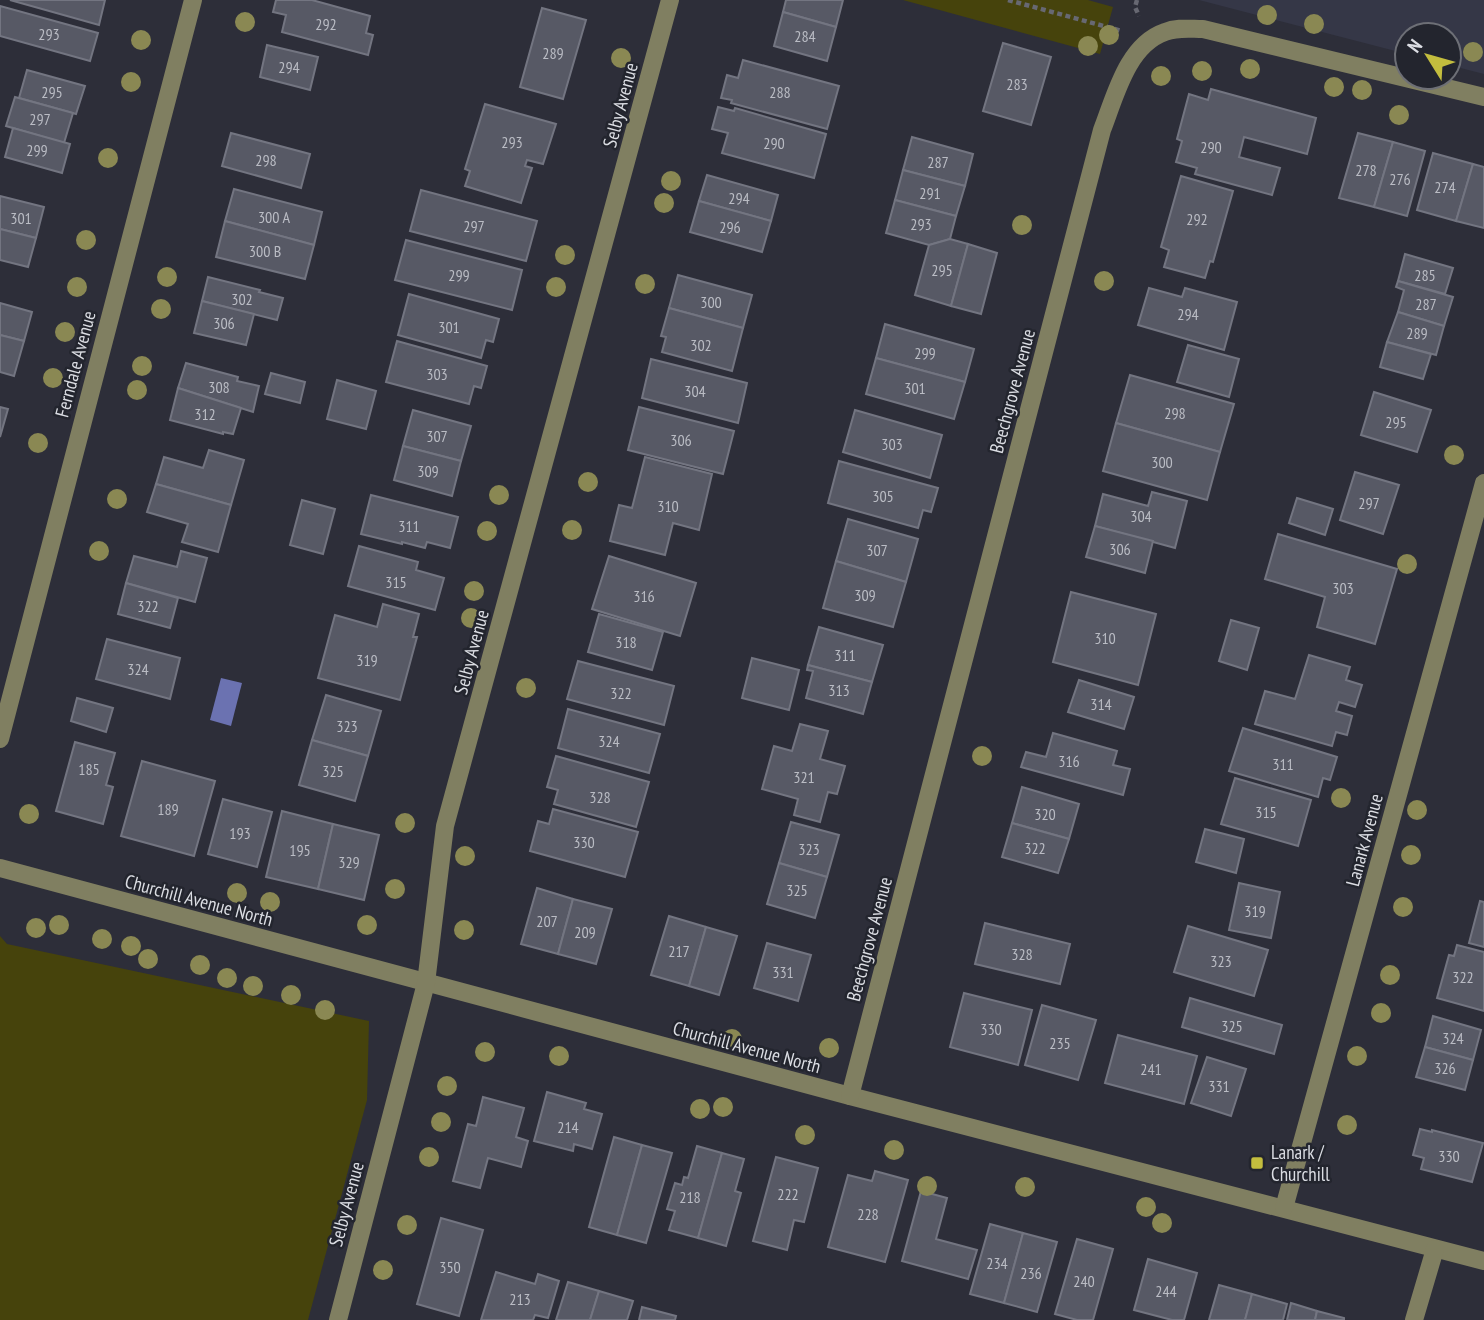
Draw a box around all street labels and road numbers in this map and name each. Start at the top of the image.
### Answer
street label: Selby Avenue [597,60,643,150]
street label: Ferndale Avenue [49,308,101,420]
street label: Beechgrove Avenue [984,326,1040,456]
street label: Selby Avenue [448,607,494,697]
street label: Lanark Avenue [1340,791,1388,889]
street label: Churchill Avenue North [123,869,275,931]
street label: Beechgrove Avenue [841,874,897,1004]
street label: Churchill Avenue North [671,1016,823,1078]
street label: Selby Avenue [323,1159,369,1249]

